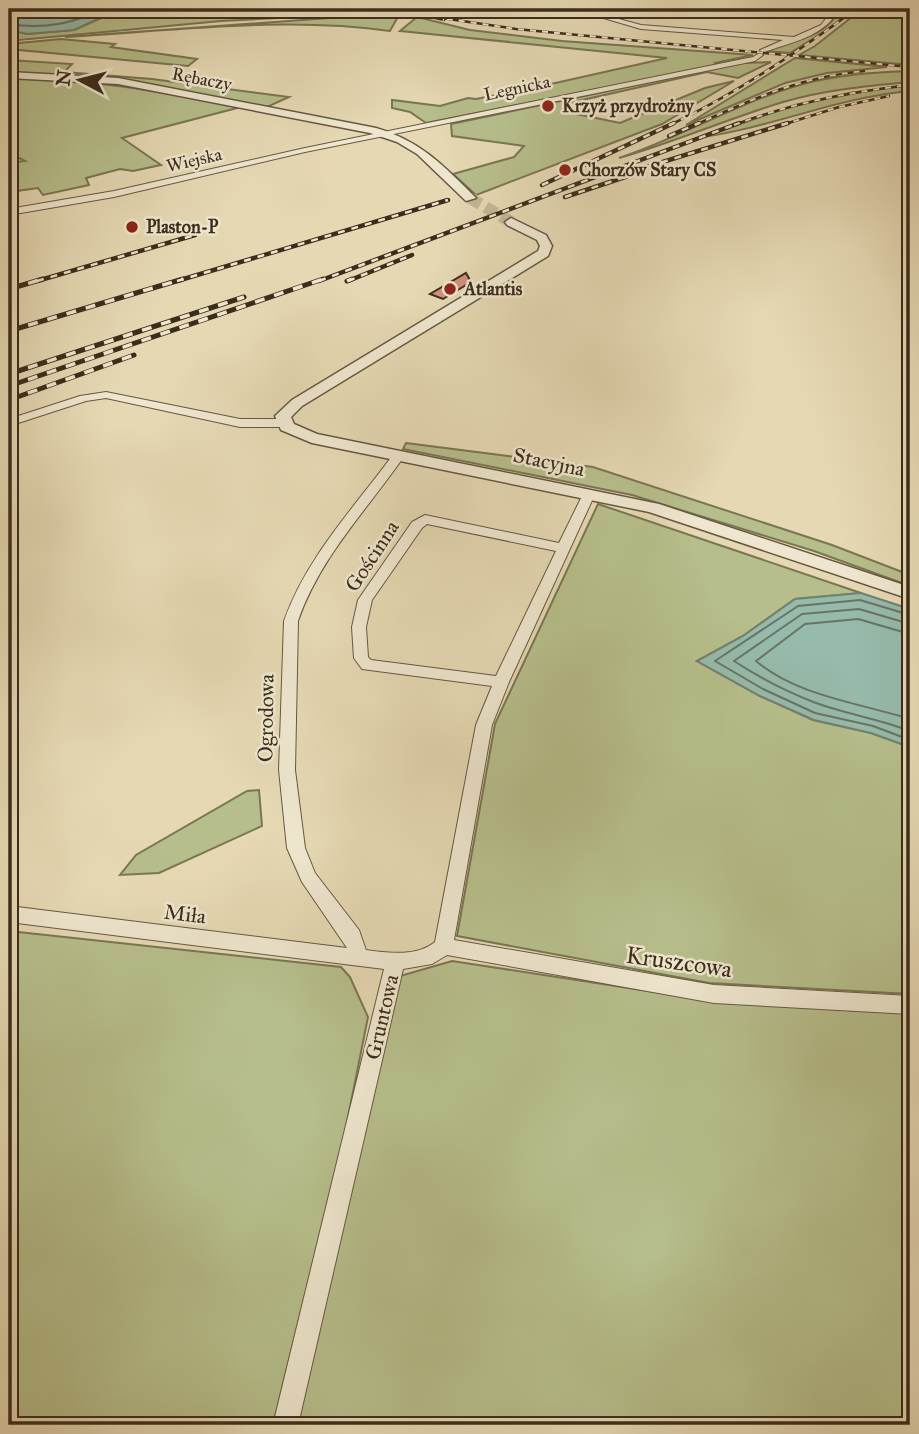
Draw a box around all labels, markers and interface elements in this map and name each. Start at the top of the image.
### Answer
north arrow [46,46,116,116]
street label: Rębaczy [170,62,234,96]
text: N [51,69,76,87]
street label: Legnicka [482,70,553,107]
place label: Krzyż przydrożny [562,95,695,118]
marker: Krzyż przydrożny [540,98,556,114]
street label: Wiejska [164,143,224,177]
place label: Chorzów Stary CS [579,159,716,182]
marker: Chorzów Stary CS [557,162,573,178]
place label: Plaston-P [146,216,219,238]
marker: Plaston-P [124,219,140,235]
place label: Atlantis [463,278,523,300]
marker: Atlantis [442,281,458,297]
street label: Stacyjna [511,442,587,482]
street label: Gościnna [339,515,405,597]
street label: Ogrodowa [252,674,280,762]
street label: Miła [163,899,208,929]
street label: Kruszcowa [624,940,735,984]
street label: Gruntowa [360,972,404,1062]

